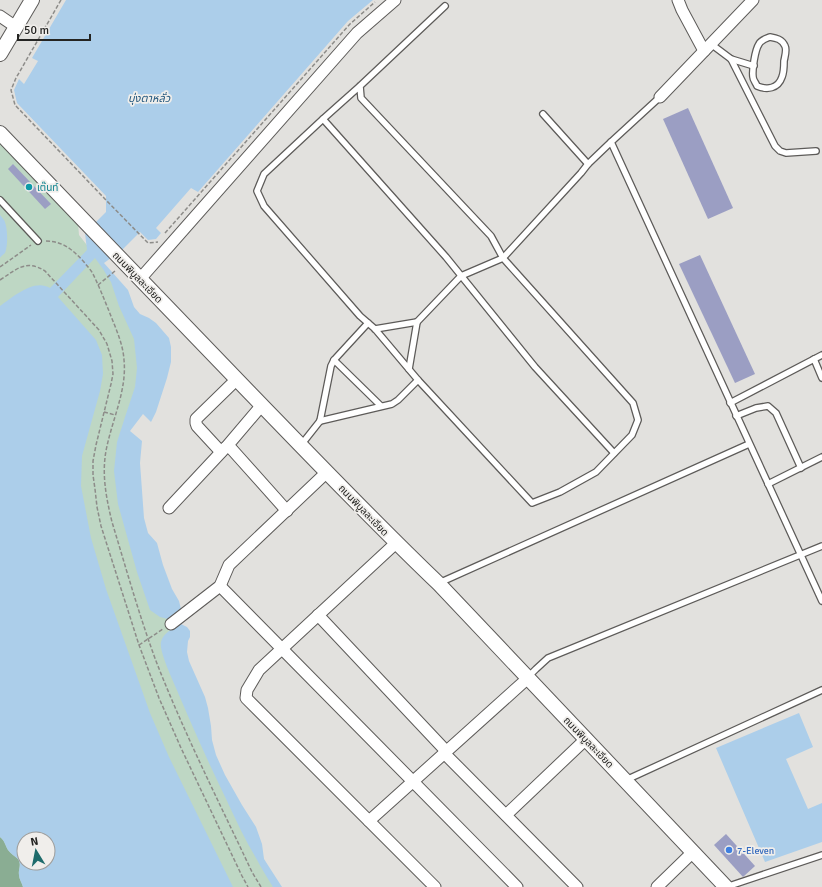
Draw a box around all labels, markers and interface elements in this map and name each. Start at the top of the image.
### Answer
scale bar [18,16,90,42]
text: 50 m [24,23,49,38]
water label: บุ่งตาหลั่ว [128,91,171,105]
place label: เต๊นท์ [37,181,58,194]
marker: เต๊นท์ [24,182,34,192]
street label: ถนนพิบูลละเอียด [110,250,165,306]
street label: ถนนพิบูลละเอียด [336,483,391,539]
street label: ถนนพิบูลละเอียด [561,715,616,771]
north arrow [16,831,56,871]
text: N [29,835,39,849]
marker: 7-Eleven [724,845,734,855]
place label: 7-Eleven [737,845,774,857]

